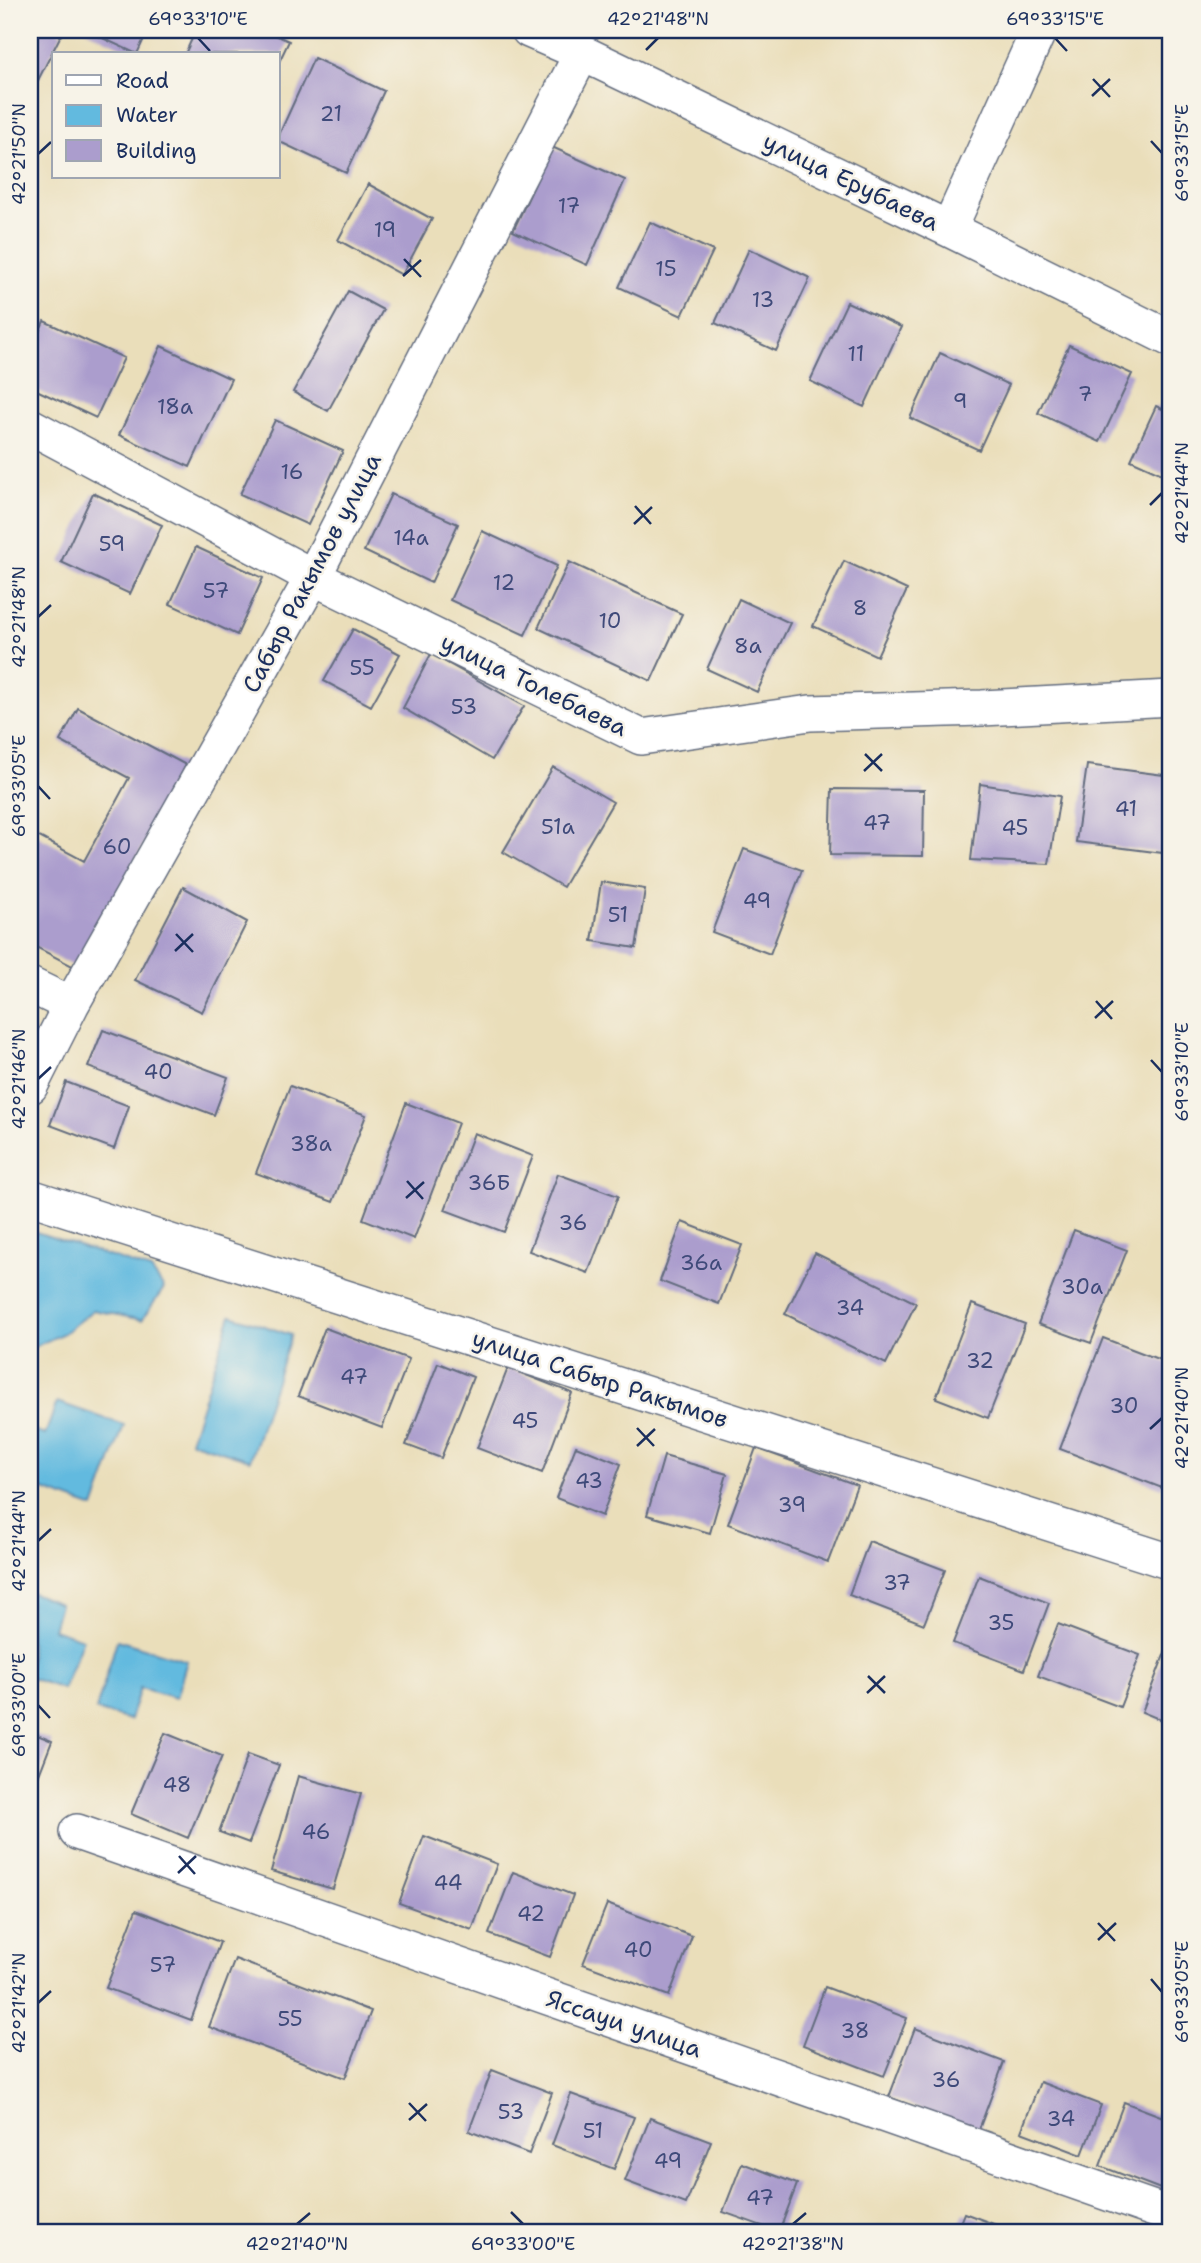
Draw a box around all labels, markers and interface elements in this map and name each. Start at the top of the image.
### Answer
text: 69°33'10"E [148,7,248,31]
text: 42°21'48"N [607,7,709,31]
text: 69°33'15"E [1006,7,1104,31]
legend [52,52,280,178]
text: Road [116,67,169,95]
house number: 21 [320,100,342,128]
text: Water [116,101,178,129]
text: 42°21'50"N [7,103,31,205]
text: 69°33'15"E [1170,104,1194,202]
street label: улица Ерубаева [758,125,945,239]
text: Building [116,137,196,165]
house number: 17 [558,192,580,220]
house number: 19 [374,216,396,244]
house number: 15 [655,255,677,283]
house number: 13 [752,286,774,314]
house number: 11 [848,340,864,368]
house number: 7 [1078,380,1092,408]
house number: 9 [953,387,967,415]
house number: 18а [157,393,193,421]
text: 42°21'44"N [1170,442,1194,544]
street label: Сабыр Ракымов улица [235,447,389,698]
house number: 16 [281,458,303,486]
house number: 14а [393,524,429,552]
house number: 59 [99,530,125,558]
text: 42°21'48"N [7,566,31,668]
house number: 12 [493,569,515,597]
house number: 57 [203,577,229,605]
house number: 8 [853,594,867,622]
house number: 10 [599,607,621,635]
street label: улица Толебаева [435,626,633,744]
house number: 8а [734,632,762,660]
house number: 55 [349,654,375,682]
house number: 53 [451,693,477,721]
text: 69°33'05"E [7,735,31,837]
house number: 41 [1115,795,1137,823]
house number: 47 [863,809,891,837]
house number: 51а [541,813,575,841]
house number: 45 [1002,814,1028,842]
house number: 60 [103,833,131,861]
house number: 49 [743,887,771,915]
house number: 51 [608,901,628,929]
text: 69°33'10"E [1170,1022,1194,1122]
text: 42°21'46"N [7,1028,31,1130]
house number: 40 [143,1058,173,1086]
house number: 38а [290,1130,332,1158]
house number: 36Б [468,1169,510,1197]
house number: 36 [559,1209,587,1237]
house number: 36а [680,1249,722,1277]
house number: 30а [1061,1273,1103,1301]
house number: 34 [836,1294,864,1322]
street label: улица Сабыр Ракымов [468,1322,732,1436]
house number: 32 [966,1347,994,1375]
house number: 47 [340,1363,368,1391]
text: 42°21'40"N [1170,1367,1194,1469]
house number: 30 [1109,1392,1139,1420]
house number: 45 [512,1407,538,1435]
house number: 43 [575,1467,603,1495]
text: 42°21'44"N [7,1490,31,1592]
house number: 39 [778,1491,806,1519]
house number: 37 [883,1569,911,1597]
house number: 35 [988,1609,1014,1637]
text: 69°33'00"E [7,1653,31,1757]
house number: 48 [163,1771,191,1799]
house number: 46 [302,1818,331,1846]
house number: 44 [434,1869,462,1897]
house number: 42 [517,1900,545,1928]
house number: 40 [623,1936,653,1964]
text: 69°33'05"E [1170,1941,1194,2043]
house number: 57 [150,1951,176,1979]
text: 42°21'42"N [7,1952,31,2054]
street label: Яссауи улица [542,1982,706,2066]
house number: 55 [277,2005,303,2033]
house number: 38 [841,2017,869,2045]
house number: 36 [932,2066,960,2094]
house number: 53 [498,2098,524,2126]
house number: 34 [1047,2105,1075,2133]
house number: 51 [583,2117,603,2145]
house number: 49 [654,2147,682,2175]
house number: 47 [746,2184,774,2212]
text: 42°21'40"N [246,2232,348,2256]
text: 69°33'00"E [471,2232,575,2256]
text: 42°21'38"N [742,2232,844,2256]

